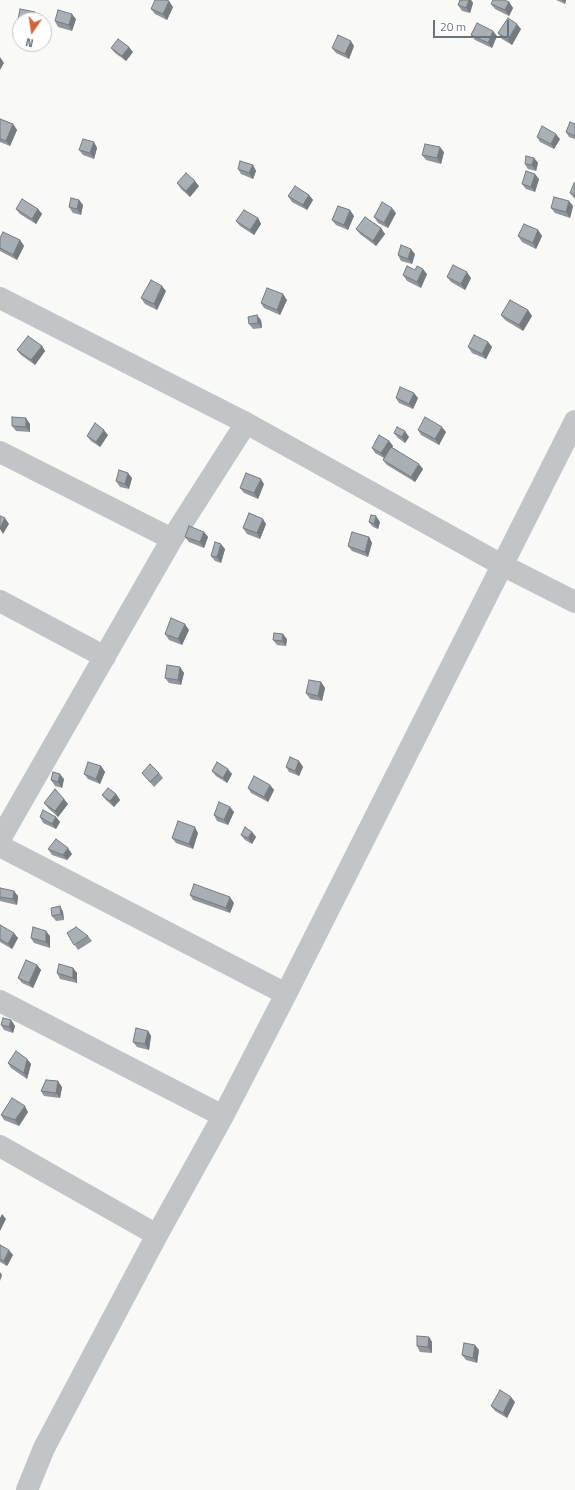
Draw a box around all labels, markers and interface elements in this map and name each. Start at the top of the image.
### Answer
north arrow [12,12,52,52]
scale bar [435,12,511,38]
text: 20 m [440,17,466,36]
text: N [24,34,35,51]

